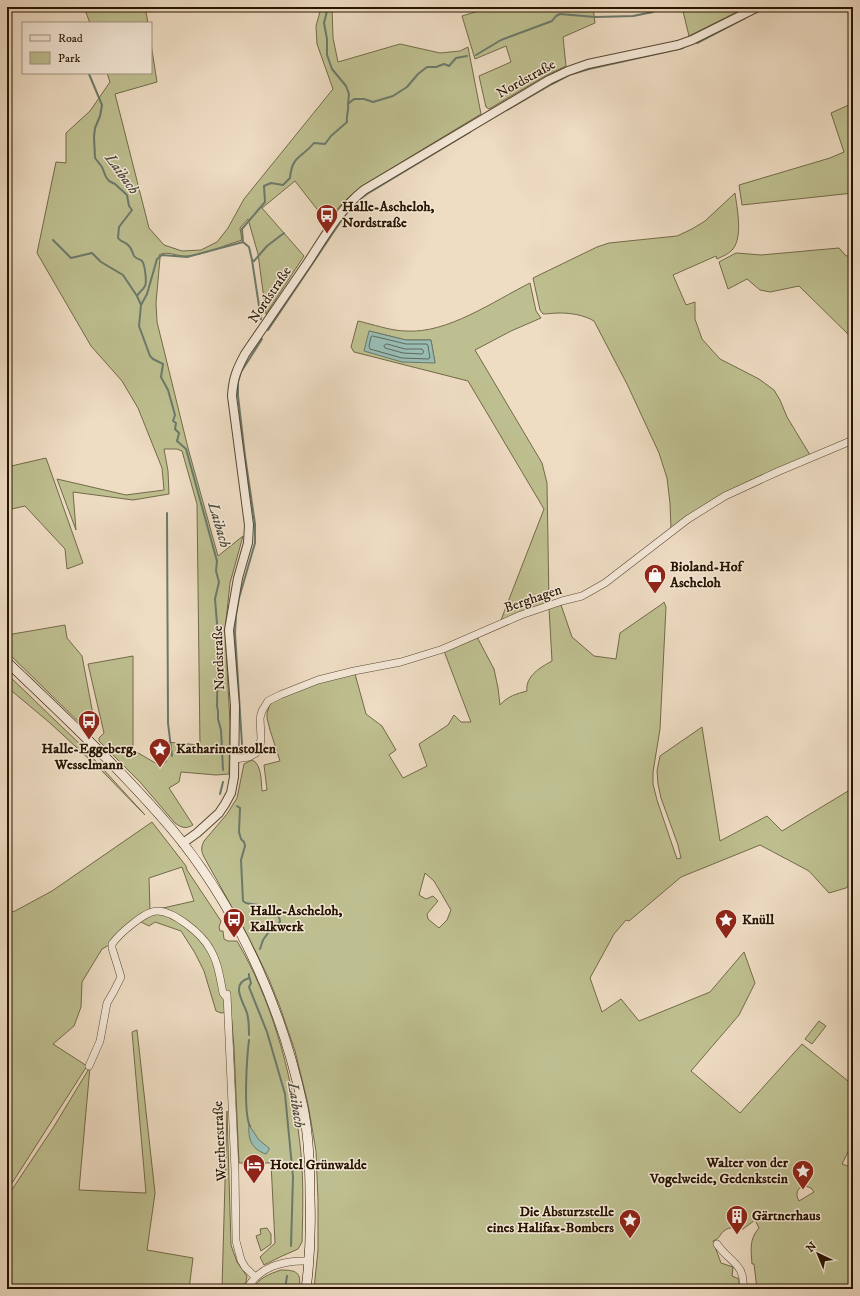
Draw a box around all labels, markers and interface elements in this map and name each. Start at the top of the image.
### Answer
legend [22,22,152,74]
text: Road [58,31,83,46]
text: Park [58,51,80,66]
street label: Nordstraße [493,55,559,103]
water label: Laibach [100,149,143,198]
place label: Halle-Ascheloh, Nordstraße [342,198,434,232]
bus stop icon: Halle-Ascheloh, Nordstraße [314,202,340,235]
street label: Nordstraße [244,263,296,327]
water label: Laibach [203,499,235,550]
place label: Bioland-Hof Ascheloh [669,558,745,592]
shop icon: Bioland-Hof Ascheloh [642,562,668,595]
street label: Berghagen [502,581,565,617]
street label: Nordstraße [209,625,229,691]
bus stop icon: Halle-Eggeberg, Wesselmann [76,708,102,741]
place icon: Katharinenstollen [147,736,173,769]
place label: Halle-Eggeberg, Wesselmann [41,740,137,774]
place label: Katharinenstollen [176,740,277,758]
place label: Halle-Ascheloh, Kalkwerk [250,902,342,936]
bus stop icon: Halle-Ascheloh, Kalkwerk [221,906,247,939]
place icon: Knüll [713,907,739,940]
place label: Knüll [742,911,775,929]
water label: Laibach [283,1080,309,1129]
street label: Wertherstraße [209,1100,231,1183]
hotel icon: Hotel Grünwalde [241,1152,267,1185]
place label: Walter von der Vogelweide, Gedenkstein [649,1154,789,1188]
place label: Hotel Grünwalde [270,1156,367,1174]
place icon: Walter von der Vogelweide, Gedenkstein [790,1158,816,1191]
place label: Die Absturzstelle eines Halifax-Bombers [487,1203,614,1237]
building icon: Gärtnerhaus [724,1203,750,1236]
place icon: Die Absturzstelle eines Halifax-Bombers [617,1207,643,1240]
place label: Gärtnerhaus [752,1207,821,1225]
north arrow [798,1234,838,1274]
text: N [804,1239,820,1256]

